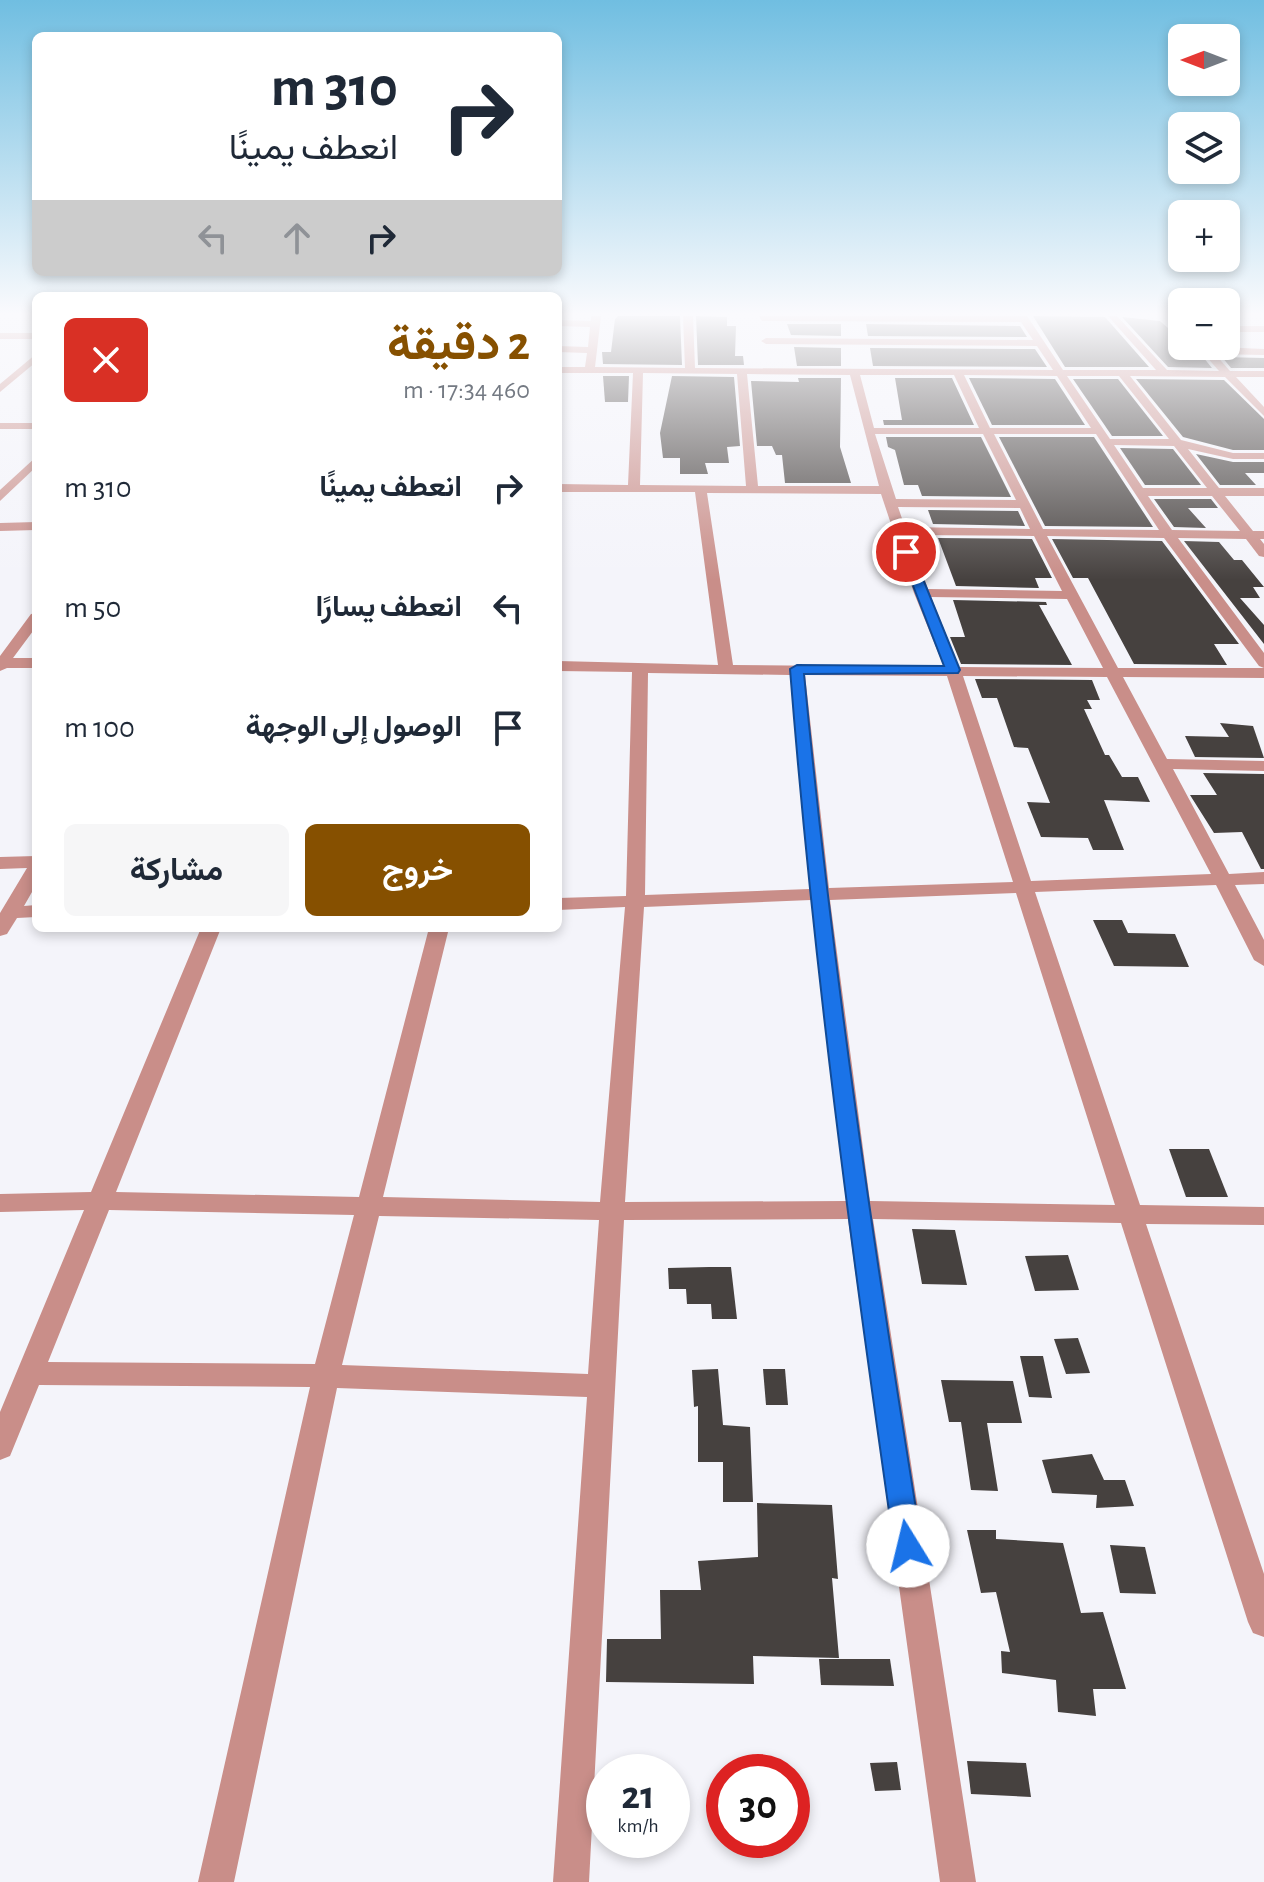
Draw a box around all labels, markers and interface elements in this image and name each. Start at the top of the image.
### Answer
north arrow [1168,24,1240,96]
map controls [1168,24,1240,360]
text: 310 m [271,60,398,116]
icon: right [426,64,530,168]
button: layers [1168,112,1240,184]
text: انعطف يمينًا [229,130,398,166]
button: + [1168,200,1240,272]
icon: left [191,216,235,260]
icon: ahead [275,216,319,260]
icon: right [359,216,403,260]
button: − [1168,288,1240,360]
button: close [64,318,148,402]
text: 2 دقيقة [387,321,530,369]
text: 460 m · 17:34 [403,377,530,403]
icon: right [486,466,530,510]
text: انعطف يمينًا [319,472,462,502]
text: 310 m [64,473,131,503]
pin [872,518,940,586]
icon: arrive [884,530,928,574]
icon: left [486,586,530,630]
text: انعطف يسارًا [315,592,462,622]
text: 50 m [64,593,121,623]
icon: arrive [486,706,530,750]
text: الوصول إلى الوجهة [246,712,462,742]
text: 100 m [64,713,135,743]
button: مشاركة [64,824,289,916]
button: خروج [305,824,530,916]
position arrow [866,1504,950,1588]
speed limit sign: 30 [706,1754,810,1858]
text: 21 [621,1776,655,1816]
text: km/h [617,1816,659,1836]

